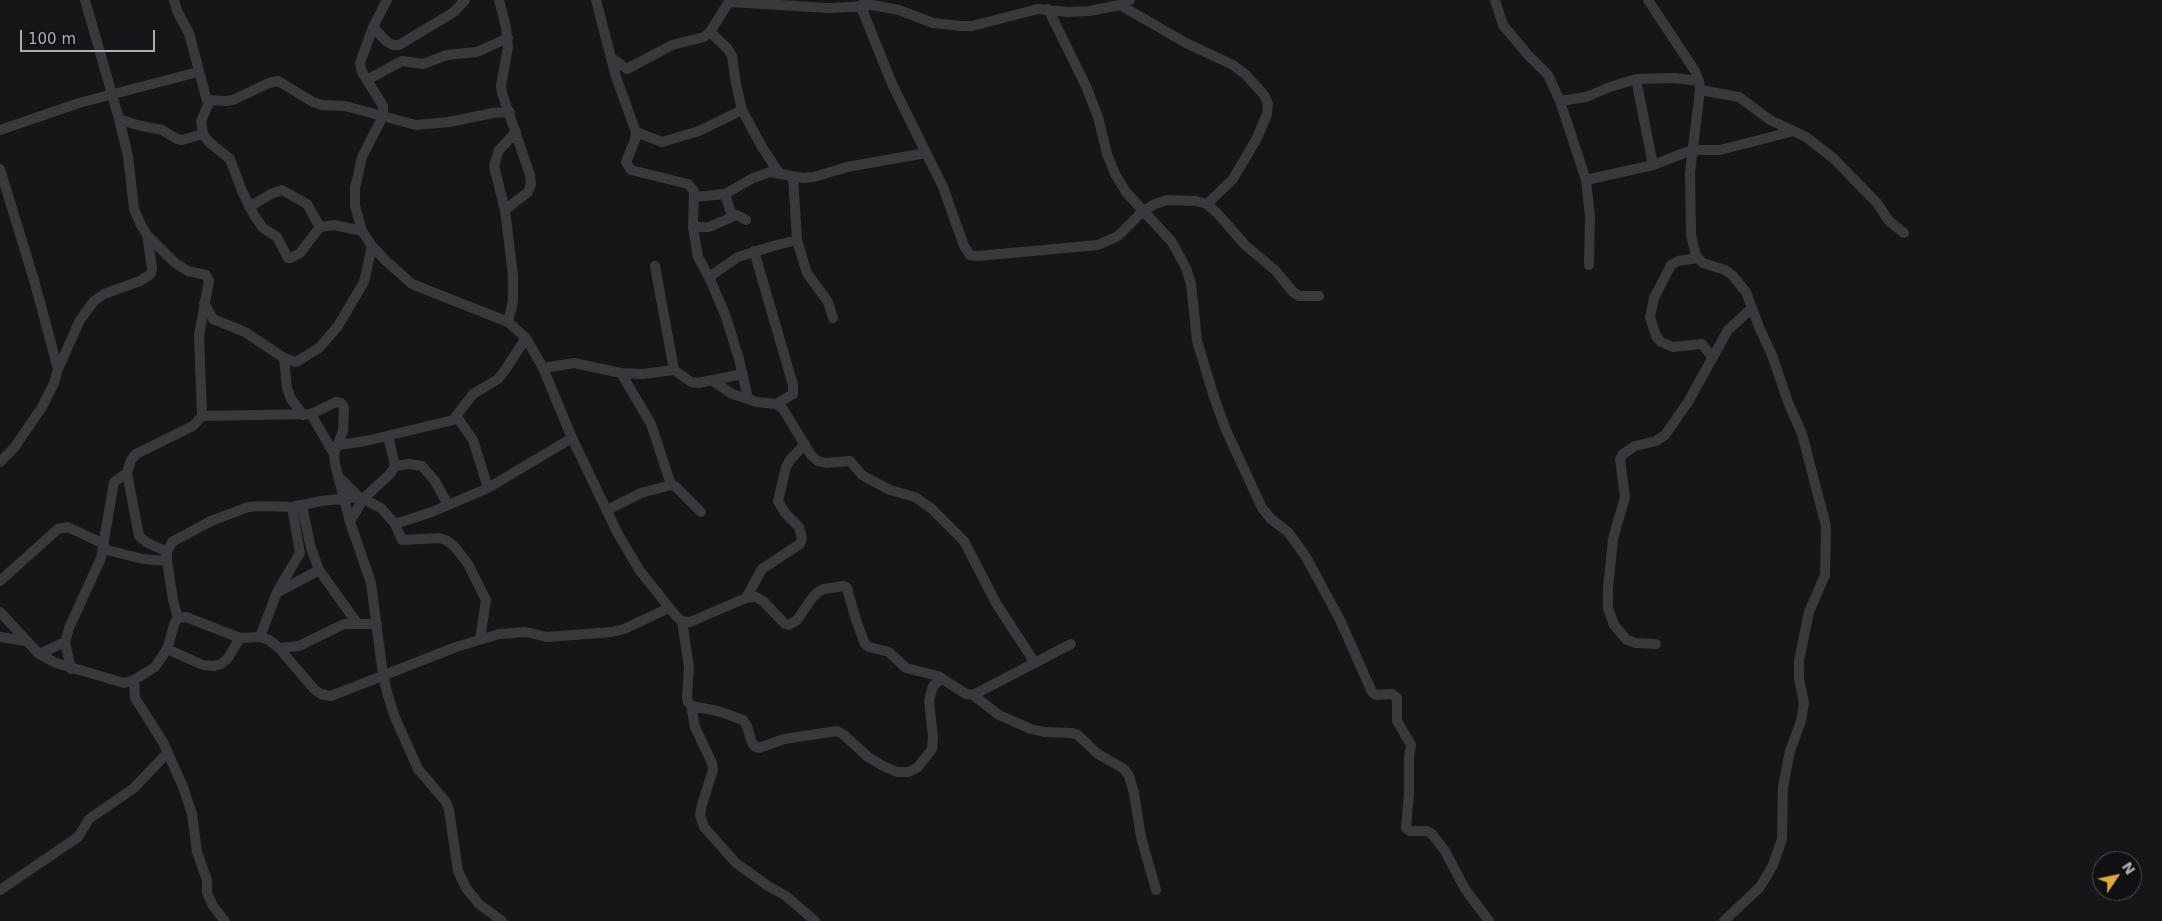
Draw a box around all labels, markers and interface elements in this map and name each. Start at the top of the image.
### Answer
scale bar [22,20,158,52]
text: 100 m [28,30,76,48]
north arrow [2092,851,2142,901]
text: N [2119,859,2139,878]

